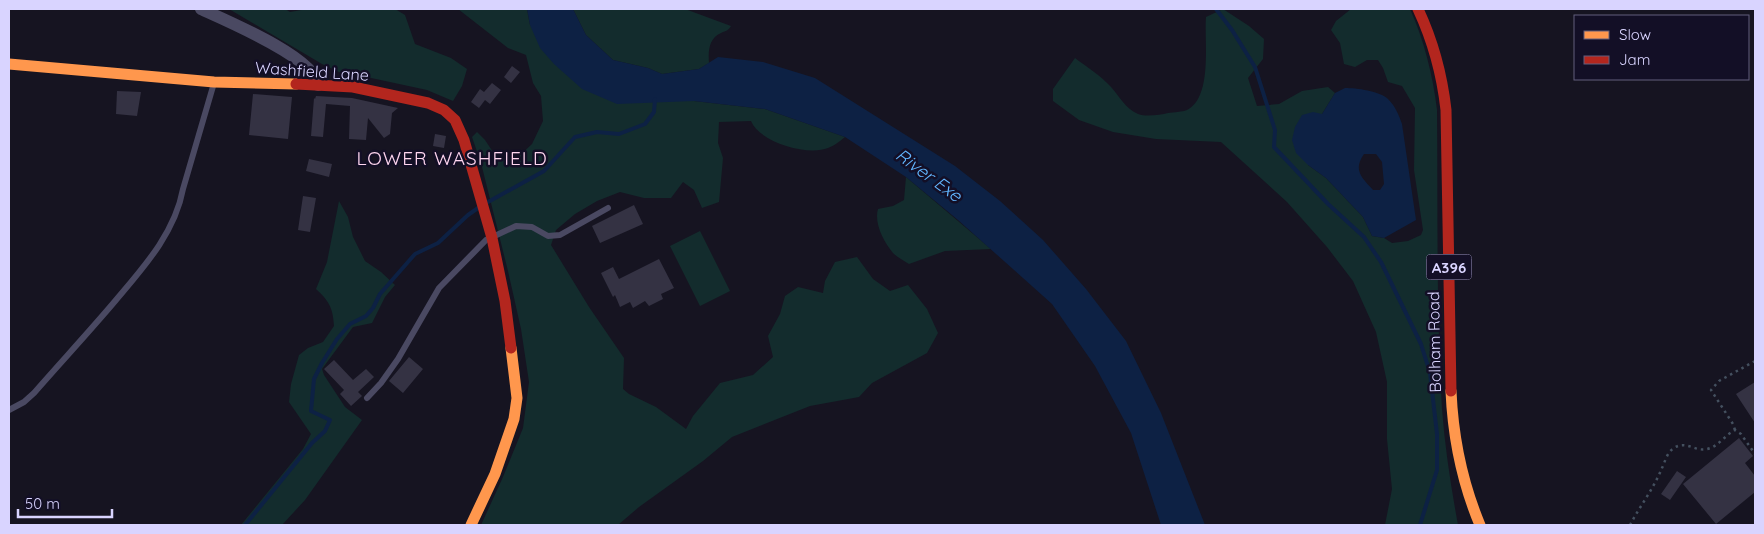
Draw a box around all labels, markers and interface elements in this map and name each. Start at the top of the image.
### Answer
legend [1574,15,1749,80]
text: Slow [1619,25,1651,44]
text: Jam [1619,50,1650,69]
street label: Washfield Lane [254,57,370,85]
water label: River Exe [891,143,967,207]
district label: LOWER WASHFIELD [356,146,548,170]
road number: A396 [1426,254,1472,280]
street label: Bolham Road [1423,291,1445,393]
scale bar [18,486,111,518]
text: 50 m [25,494,60,513]

